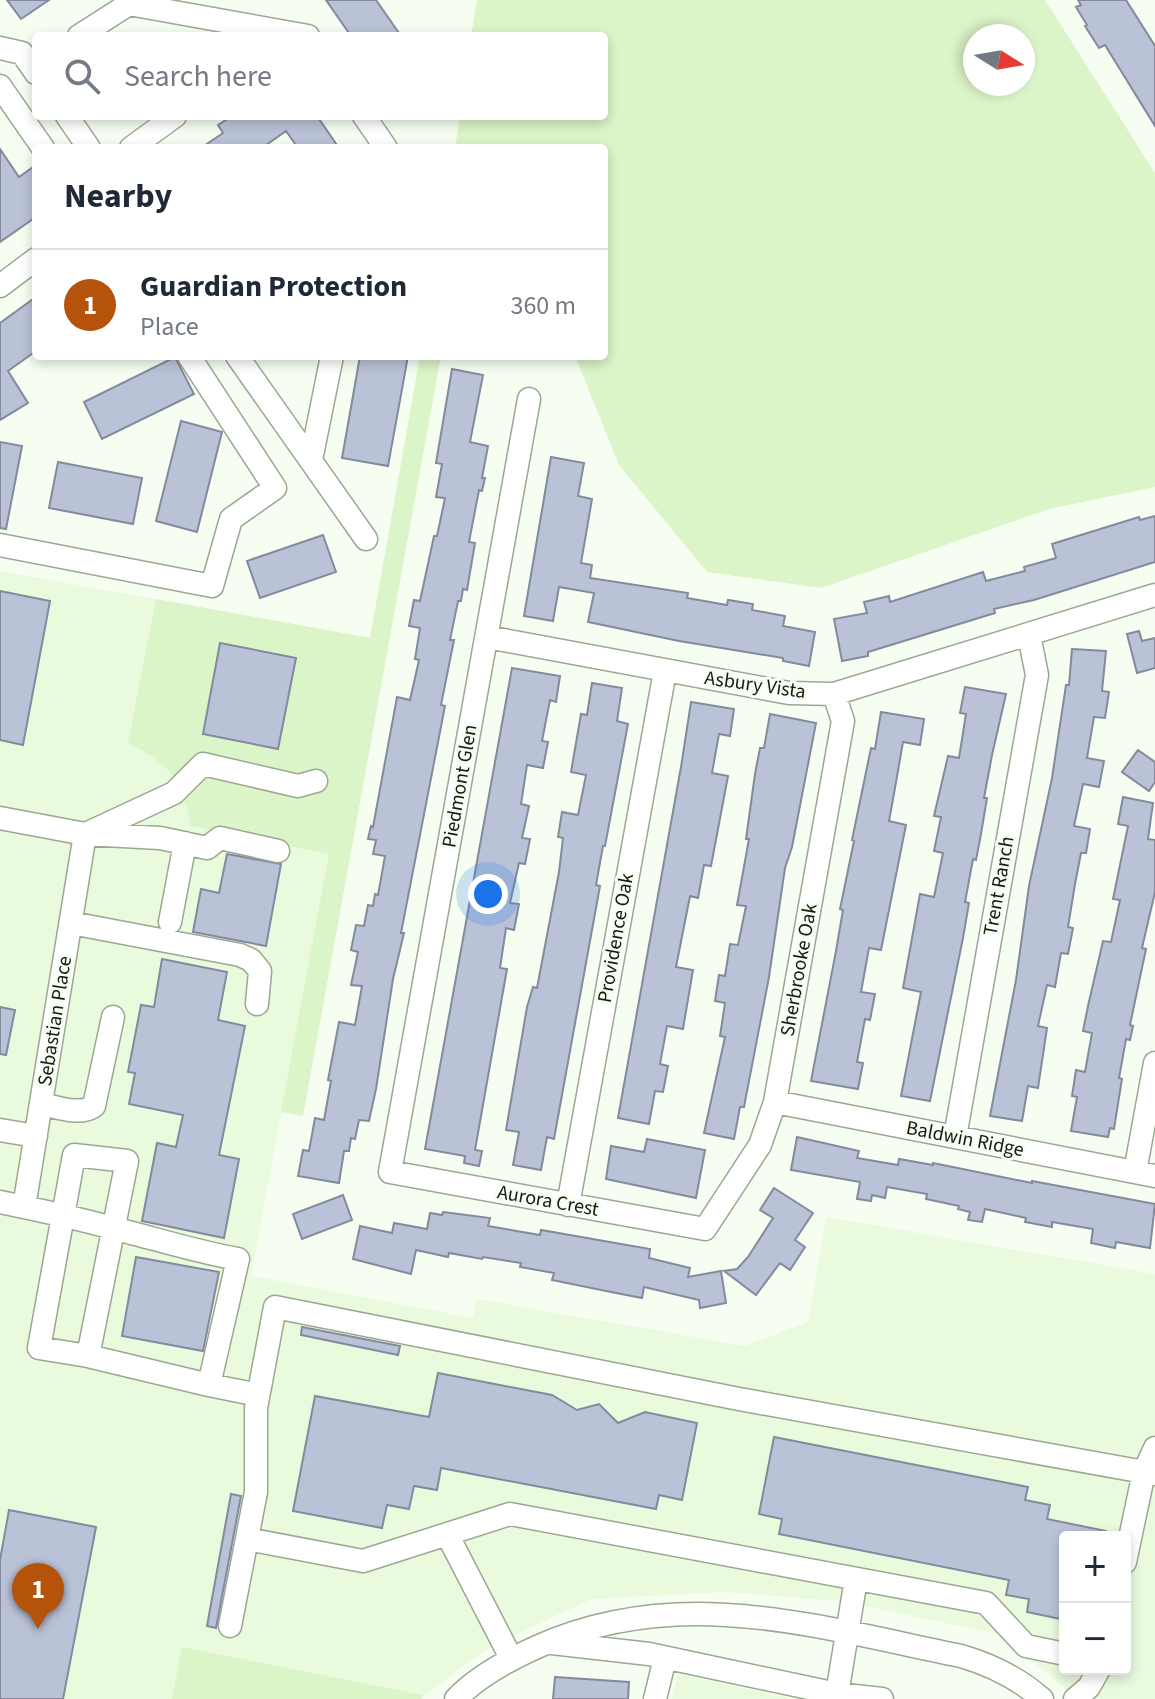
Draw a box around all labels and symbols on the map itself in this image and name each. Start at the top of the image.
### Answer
north arrow [963,24,1035,96]
street label: Asbury Vista [703,664,807,706]
street label: Piedmont Glen [435,722,485,850]
street label: Trent Ranch [976,834,1022,938]
street label: Providence Oak [591,871,641,1005]
your location [468,874,508,914]
street label: Sherbrooke Oak [774,901,824,1039]
street label: Sebastian Place [31,954,79,1088]
street label: Baldwin Ridge [904,1114,1026,1164]
street label: Aurora Crest [495,1178,601,1224]
pin: 1 [12,1563,64,1629]

